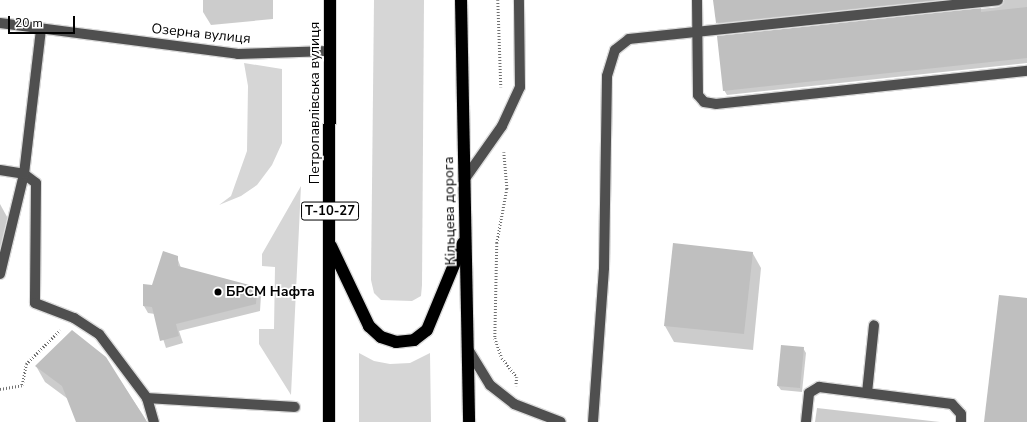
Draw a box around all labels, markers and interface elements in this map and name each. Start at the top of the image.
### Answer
scale bar [10,8,77,34]
text: 20 m [15,15,43,31]
street label: Озерна вулиця [151,20,251,48]
street label: Петропавлівська вулиця [307,22,323,184]
street label: Кільцева дорога [441,156,459,266]
road number: Т-10-27 [301,200,359,222]
place label: БРСМ Нафта [226,284,315,300]
marker: БРСМ Нафта [213,287,223,297]

